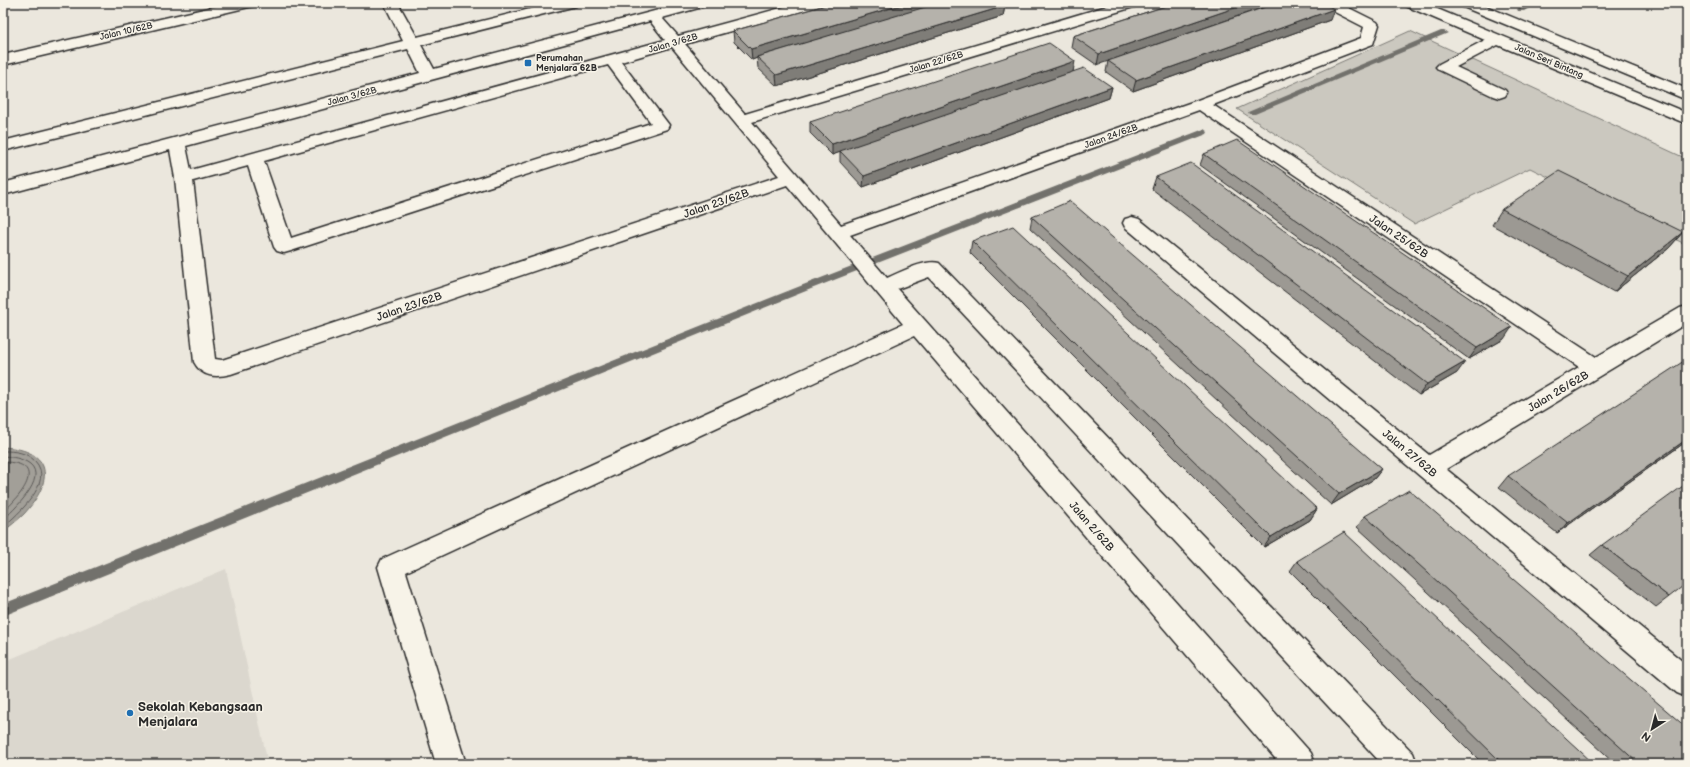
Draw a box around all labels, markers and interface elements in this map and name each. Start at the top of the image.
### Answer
street label: Jalan 10/62B [99,20,154,43]
street label: Jalan 3/62B [647,31,699,56]
street label: Jalan Seri Bintang [1513,42,1585,81]
street label: Jalan 22/62B [908,49,964,76]
place label: Perumahan Menjalara 62B [536,53,598,74]
marker: Perumahan Menjalara 62B [523,58,533,68]
street label: Jalan 3/62B [326,85,378,108]
street label: Jalan 24/62B [1083,122,1139,151]
street label: Jalan 23/62B [682,186,751,221]
street label: Jalan 25/62B [1367,212,1431,261]
street label: Jalan 23/62B [375,289,444,324]
street label: Jalan 26/62B [1526,368,1591,415]
street label: Jalan 27/62B [1380,427,1440,480]
street label: Jalan 2/62B [1066,499,1117,554]
place label: Sekolah Kebangsaan Menjalara [138,699,263,730]
marker: Sekolah Kebangsaan Menjalara [125,708,135,718]
north arrow [1632,709,1672,749]
text: N [1639,729,1654,744]

